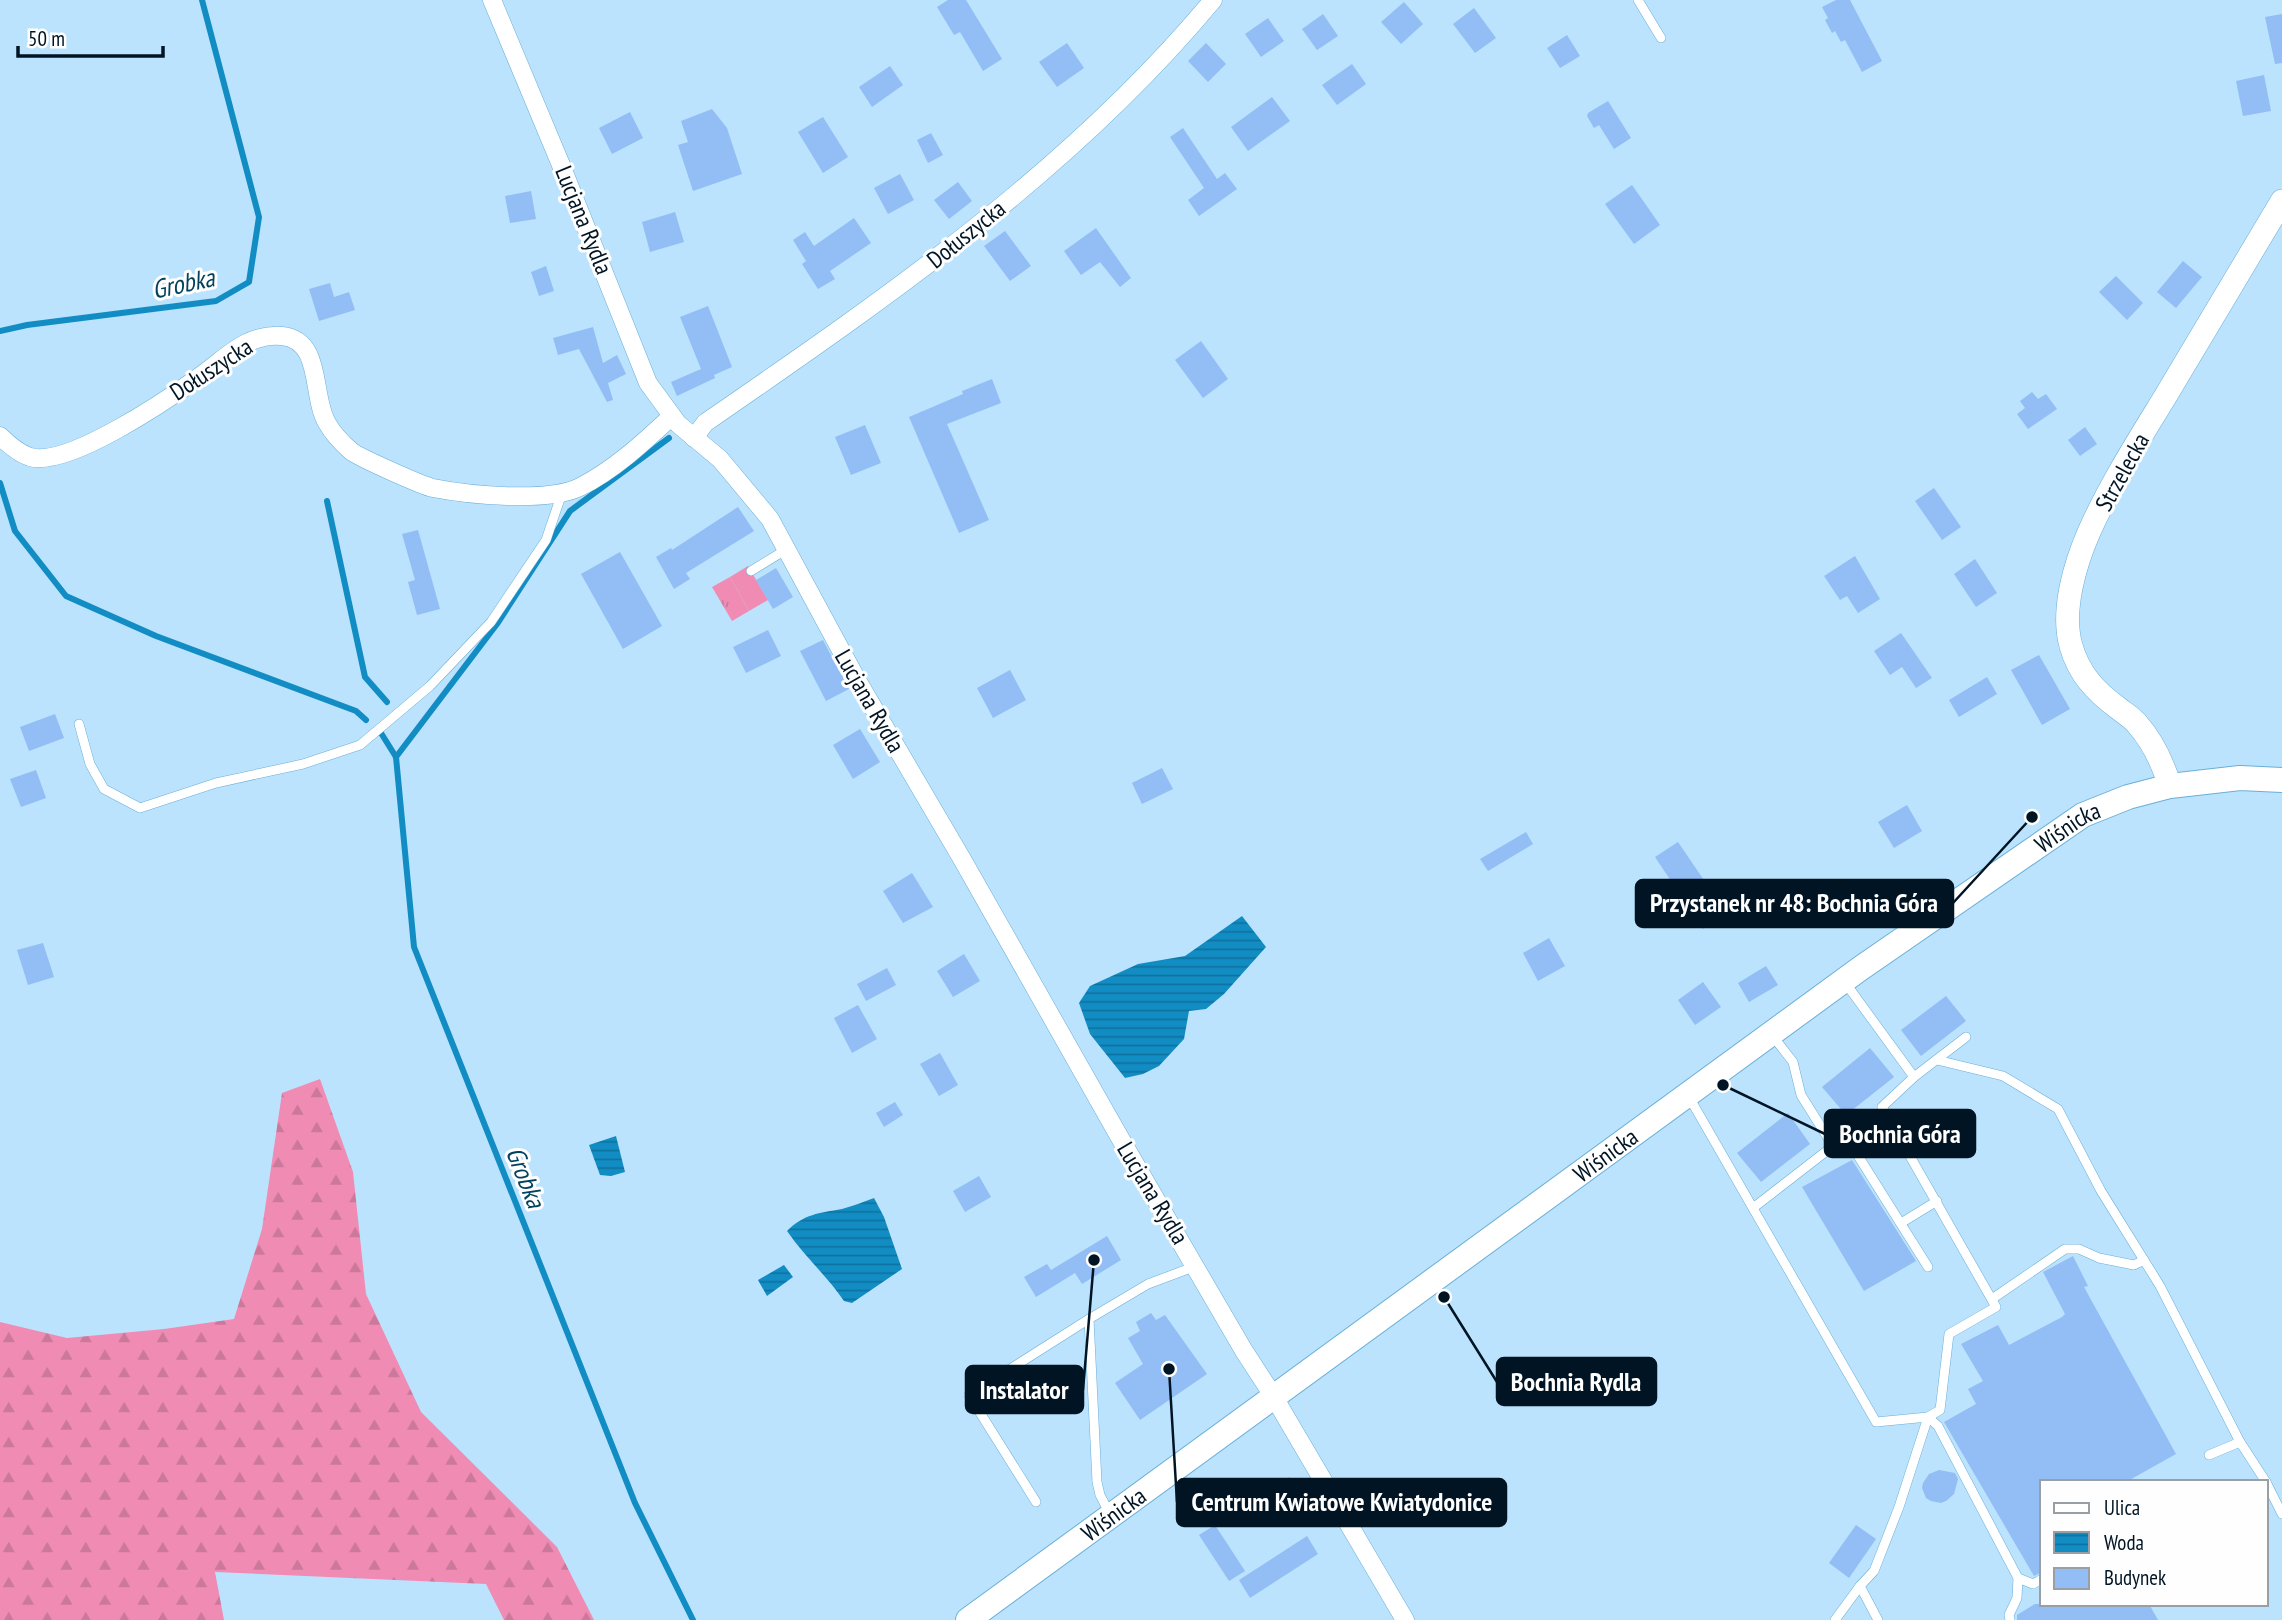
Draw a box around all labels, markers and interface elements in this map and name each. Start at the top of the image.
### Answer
scale bar [18,14,163,58]
text: 50 m [28,25,65,52]
street label: Lucjana Rydla [548,161,620,279]
street label: Dołuszycka [920,193,1012,275]
water label: Grobka [149,260,219,306]
street label: Dołuszycka [164,331,258,407]
street label: Strzelecka [2088,428,2156,516]
street label: Lucjana Rydla [828,644,912,758]
street label: Wiśnicka [2028,794,2105,859]
callout: Przystanek nr 48: Bochnia Góra [1636,880,1953,927]
text: Przystanek nr 48: Bochnia Góra [1650,886,1938,919]
callout: Bochnia Góra [1825,1110,1975,1157]
text: Bochnia Góra [1839,1117,1961,1150]
street label: Wiśnicka [1567,1121,1644,1189]
street label: Lucjana Rydla [1110,1136,1196,1250]
water label: Grobka [499,1142,554,1214]
callout: Bochnia Rydla [1497,1358,1656,1405]
text: Bochnia Rydla [1511,1365,1641,1398]
callout: Instalator [966,1366,1083,1413]
text: Instalator [979,1373,1069,1406]
callout: Centrum Kwiatowe Kwiatydonice [1177,1479,1506,1526]
street label: Wiśnicka [1075,1480,1152,1548]
legend [2040,1480,2268,1606]
text: Centrum Kwiatowe Kwiatydonice [1192,1485,1492,1518]
text: Ulica [2104,1494,2140,1521]
text: Woda [2104,1529,2144,1556]
text: Budynek [2104,1564,2166,1591]

